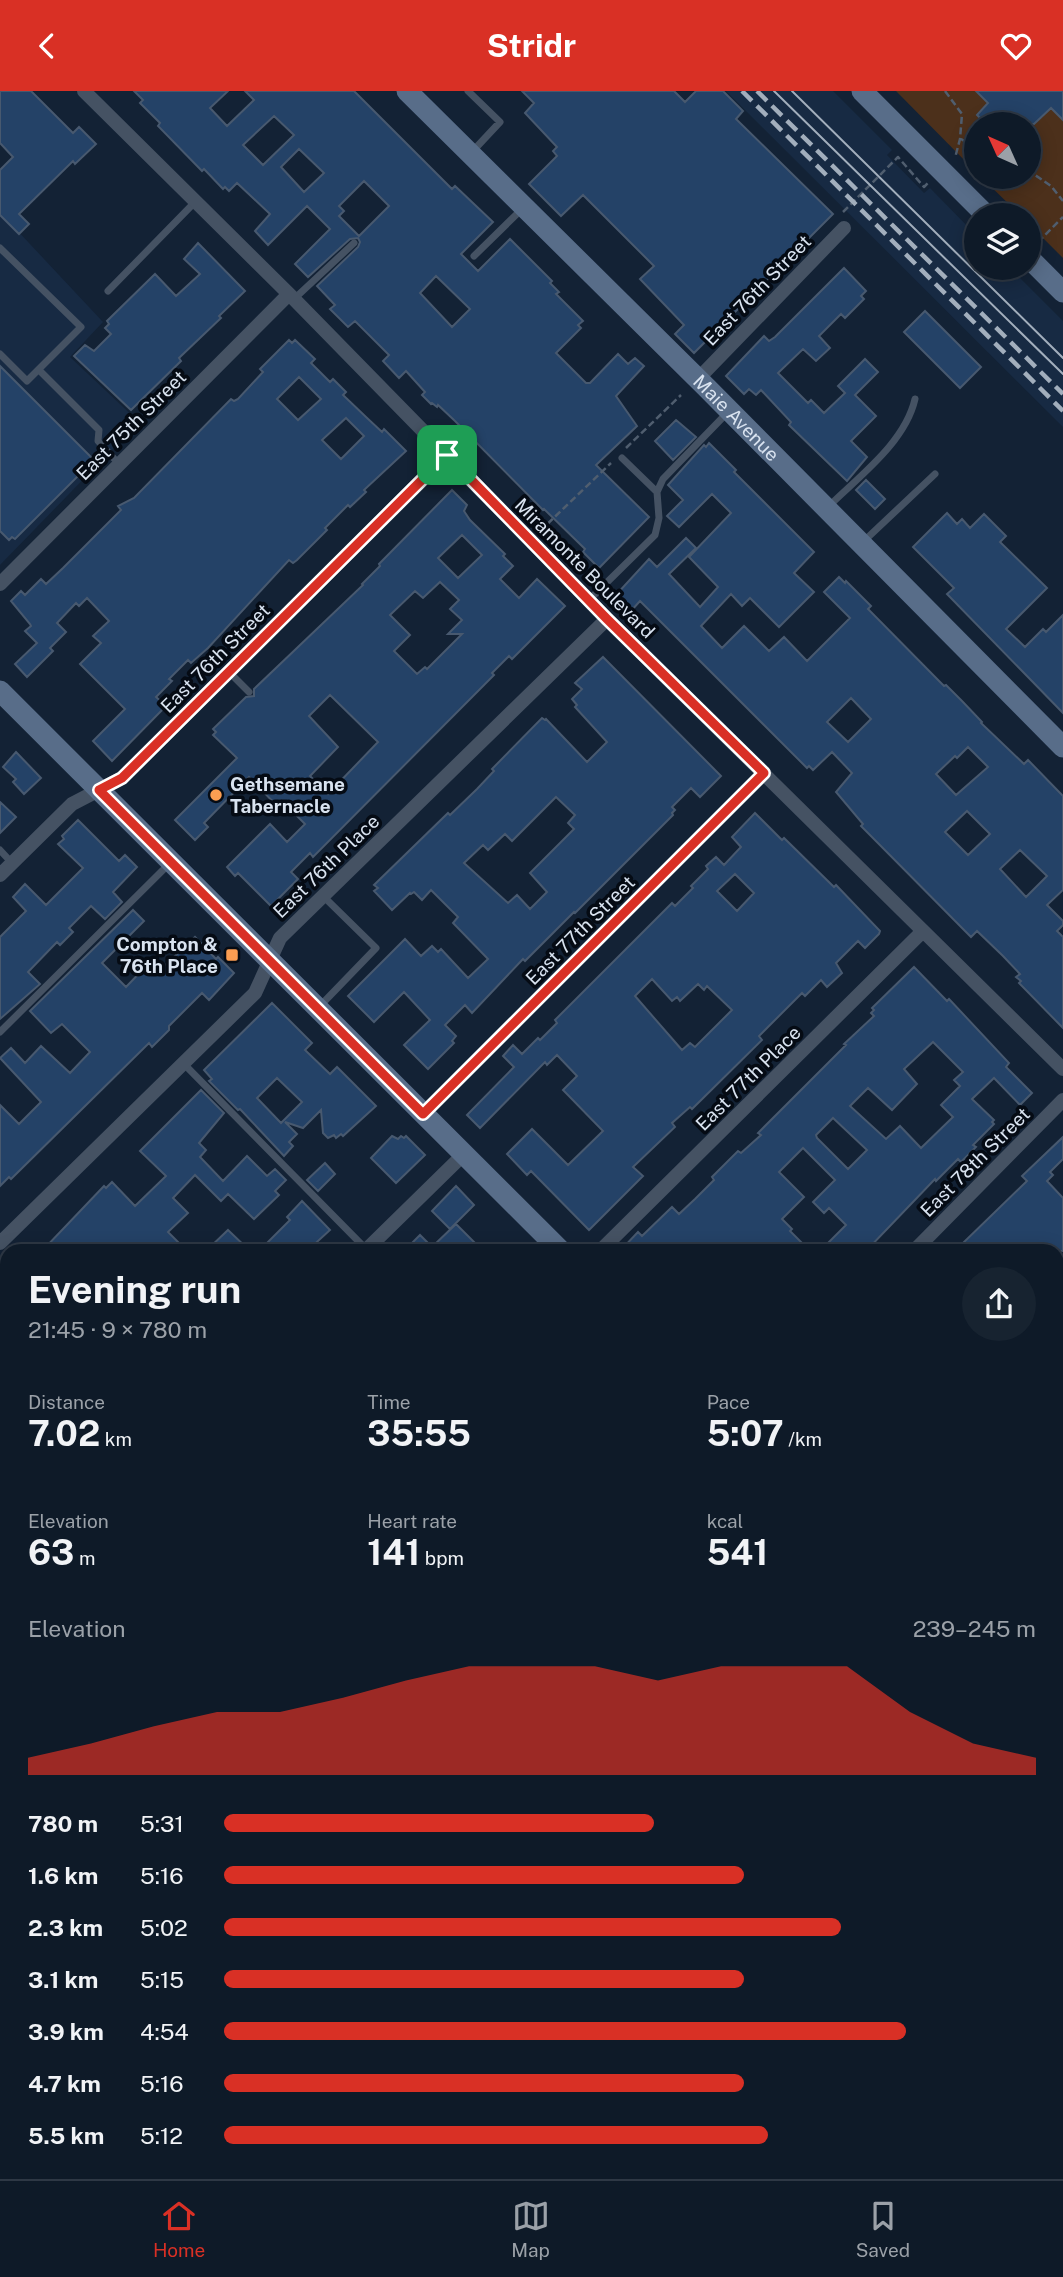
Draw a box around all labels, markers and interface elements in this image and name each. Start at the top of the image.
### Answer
icon: back [28,27,66,65]
text: Stridr [487,27,576,64]
icon: heart [997,27,1035,65]
north arrow [964,112,1041,189]
map controls [964,112,1041,280]
button: layers [964,203,1041,280]
street label: East 76th Street [699,230,815,350]
street label: East 75th Street [72,366,190,484]
street label: Maie Avenue [689,370,784,465]
pin [417,425,477,485]
icon: arrive [428,436,466,474]
street label: Miramonte Boulevard [511,494,659,642]
street label: East 76th Street [156,599,274,717]
place label: Gethsemane Tabernacle [230,773,345,817]
marker: Gethsemane Tabernacle [208,787,224,803]
street label: East 76th Place [269,810,383,922]
street label: East 77th Street [521,871,639,989]
place label: Compton & 76th Place [116,933,218,977]
marker: Compton & 76th Place [224,947,240,963]
street label: East 77th Place [691,1021,805,1135]
street label: East 78th Street [916,1103,1034,1221]
text: Evening run [28,1267,241,1312]
button: share [962,1267,1036,1341]
text: 21:45 · 9 × 780 m [28,1316,207,1343]
text: Distance [28,1391,105,1413]
text: Time [367,1391,411,1413]
text: Pace [707,1391,750,1413]
text: 7.02 [28,1413,100,1454]
text: 35:55 [367,1413,471,1454]
text: 5:07 [707,1413,784,1454]
text: km [100,1428,132,1450]
text: /km [784,1428,822,1450]
text: Elevation [28,1510,109,1532]
text: Heart rate [367,1510,457,1532]
text: kcal [707,1510,743,1532]
text: 63 [28,1532,74,1573]
text: 141 [367,1532,420,1573]
text: 541 [707,1532,768,1573]
text: m [74,1547,95,1569]
text: bpm [420,1547,464,1569]
text: Elevation [28,1615,126,1642]
text: 239–245 m [913,1615,1036,1642]
text: 780 m [28,1810,98,1837]
text: 5:31 [140,1810,184,1837]
text: 1.6 km [28,1862,98,1889]
text: 5:16 [140,1862,184,1889]
text: 2.3 km [28,1914,103,1941]
text: 5:02 [140,1914,188,1941]
text: 3.1 km [28,1966,98,1993]
text: 5:15 [140,1966,184,1993]
text: 3.9 km [28,2018,104,2045]
text: 4:54 [140,2018,189,2045]
text: 4.7 km [28,2070,101,2097]
text: 5:16 [140,2070,184,2097]
text: 5.5 km [28,2122,104,2149]
text: 5:12 [140,2122,183,2149]
tab: Home [153,2197,205,2261]
tab: Map [511,2197,550,2261]
tab: Saved [856,2197,910,2261]

